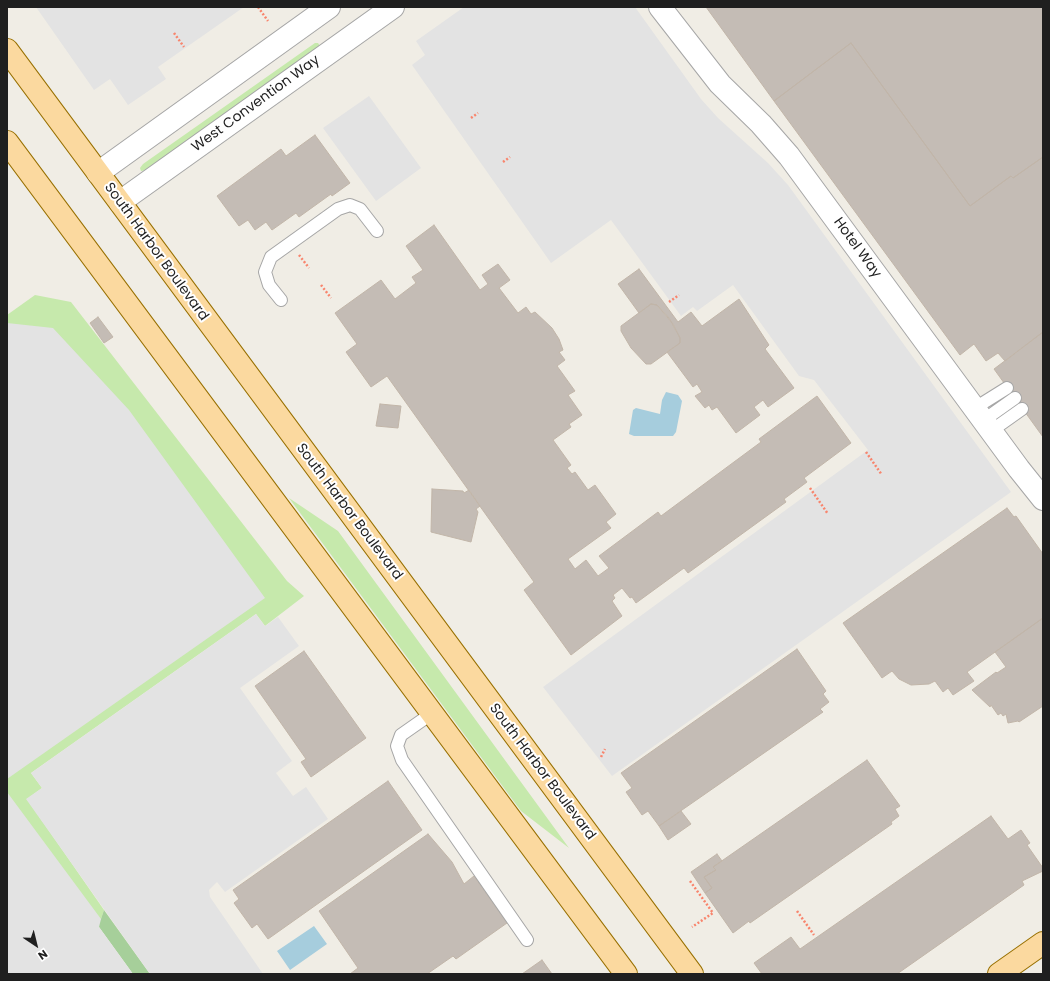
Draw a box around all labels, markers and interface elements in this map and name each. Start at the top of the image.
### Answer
street label: West Convention Way [189,52,323,156]
street label: South Harbor Boulevard [100,180,212,324]
street label: Hotel Way [829,214,885,282]
street label: South Harbor Boulevard [292,441,406,583]
street label: South Harbor Boulevard [485,701,599,843]
north arrow [16,925,56,965]
text: N [35,946,51,964]

